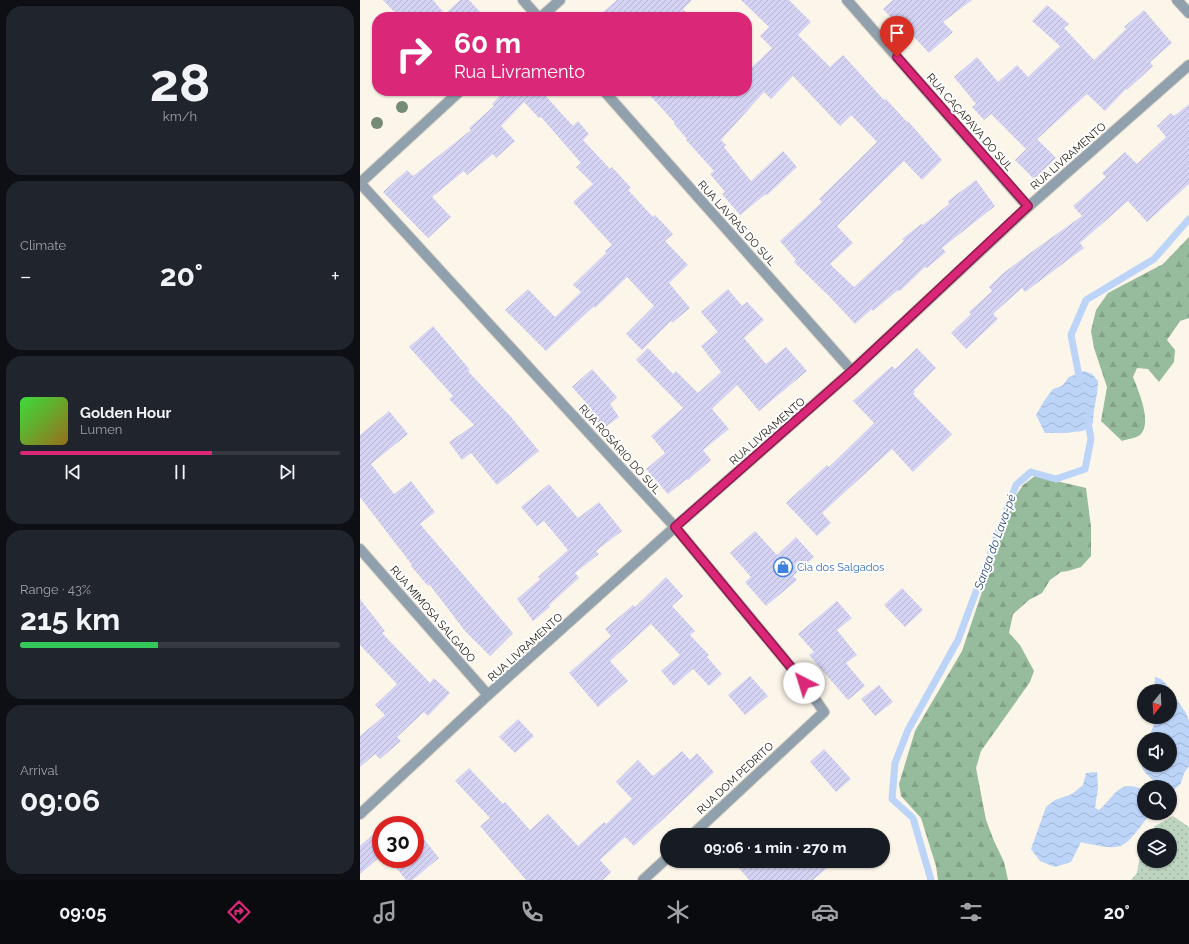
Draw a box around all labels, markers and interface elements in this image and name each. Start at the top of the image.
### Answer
pin [880,16,914,57]
icon: arrive [886,22,908,44]
text: 60 m [454,27,521,60]
icon: right [388,28,440,80]
text: 28 [150,52,210,113]
text: Rua Livramento [454,61,585,82]
street label: RUA CAÇAPAVA DO SUL [924,71,1016,174]
text: km/h [163,109,197,124]
street label: RUA LIVRAMENTO [1028,120,1109,193]
street label: RUA LAVRAS DO SUL [695,178,779,269]
text: Climate [20,238,66,253]
text: 20° [160,258,203,293]
text: − [20,263,32,289]
text: + [331,263,340,289]
street label: RUA LIVRAMENTO [727,395,808,468]
street label: RUA ROSÁRIO DO SUL [576,401,664,497]
text: Golden Hour [80,404,171,422]
text: Lumen [80,422,122,437]
icon: previous [62,461,84,483]
icon: pause [169,461,191,483]
icon: next [276,461,298,483]
water label: Sanga do Lava-pé [971,492,1019,592]
shop icon: Cia dos Salgados [772,556,794,578]
place label: Cia dos Salgados [797,561,884,574]
street label: RUA MIMOSA SALGADO [387,564,478,665]
text: Range · 43% [20,582,91,597]
text: 215 km [20,602,120,637]
street label: RUA LIVRAMENTO [485,610,565,684]
position arrow [783,662,825,704]
north arrow [1137,684,1177,724]
map controls [1137,684,1177,868]
button: sound [1137,732,1177,772]
street label: RUA DOM PEDRITO [694,740,776,817]
text: Arrival [20,763,58,778]
button: search [1137,780,1177,820]
text: 09:06 [20,783,100,818]
speed limit sign: 30 [372,816,424,868]
button: layers [1137,828,1177,868]
text: 09:06 · 1 min · 270 m [704,839,846,857]
icon: directions [225,898,253,926]
icon: music [371,898,399,926]
icon: phone [518,898,546,926]
icon: climate [664,898,692,926]
icon: car [811,898,839,926]
icon: filters [957,898,985,926]
text: 09:05 [59,902,106,923]
text: 20° [1104,902,1130,923]

